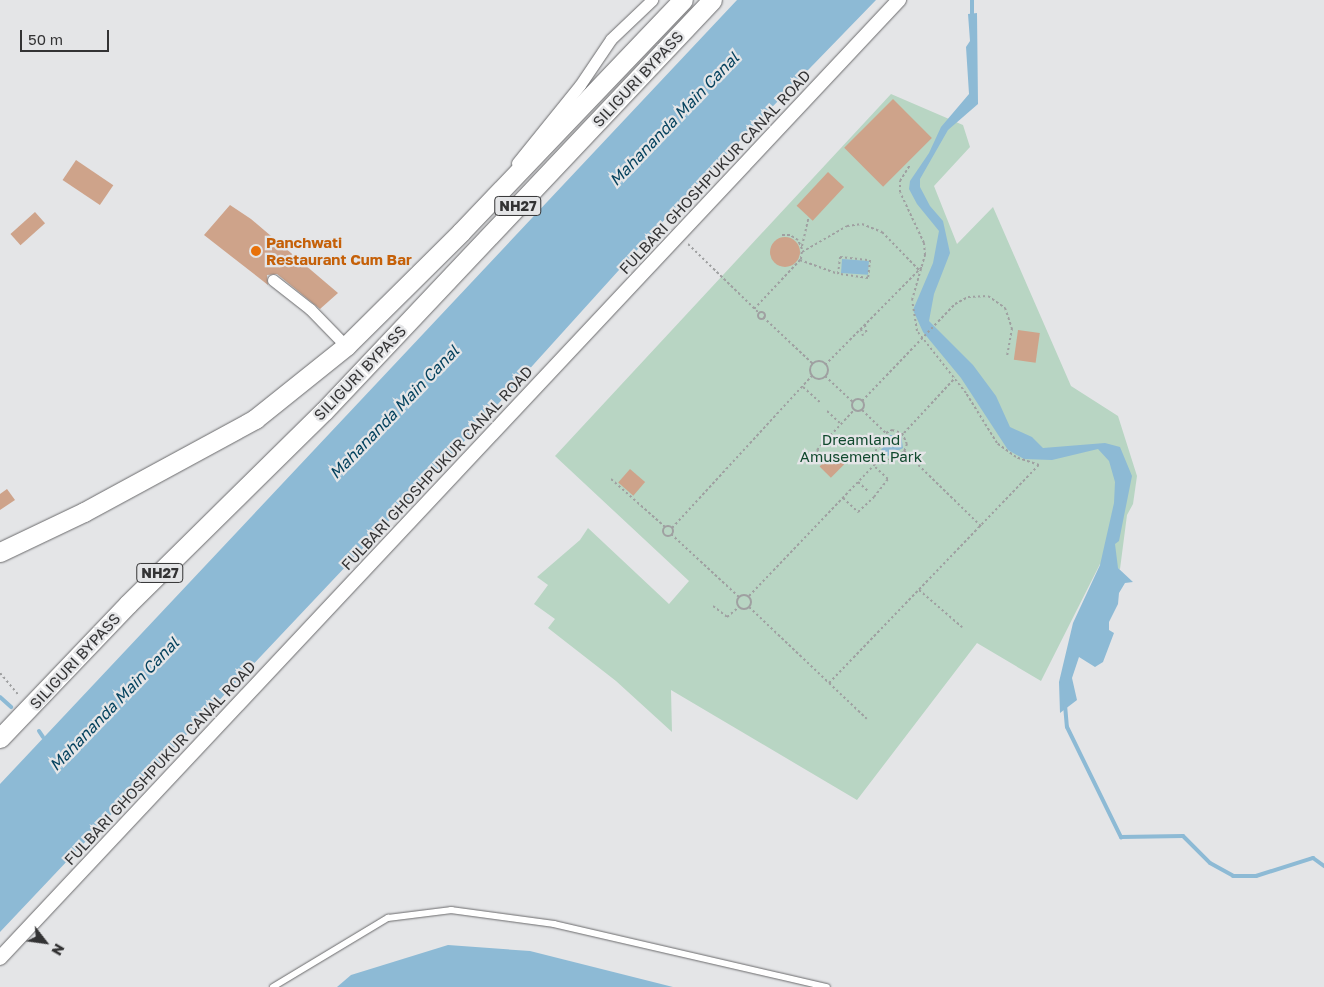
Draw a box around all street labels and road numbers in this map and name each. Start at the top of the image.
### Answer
street label: SILIGURI BYPASS [589,27,687,131]
street label: FULBARI GHOSHPUKUR CANAL ROAD [616,66,814,278]
road number: NH27 [494,195,542,218]
street label: SILIGURI BYPASS [310,322,410,424]
street label: FULBARI GHOSHPUKUR CANAL ROAD [338,362,536,574]
road number: NH27 [136,562,184,584]
street label: SILIGURI BYPASS [26,609,124,713]
street label: FULBARI GHOSHPUKUR CANAL ROAD [61,657,259,869]

